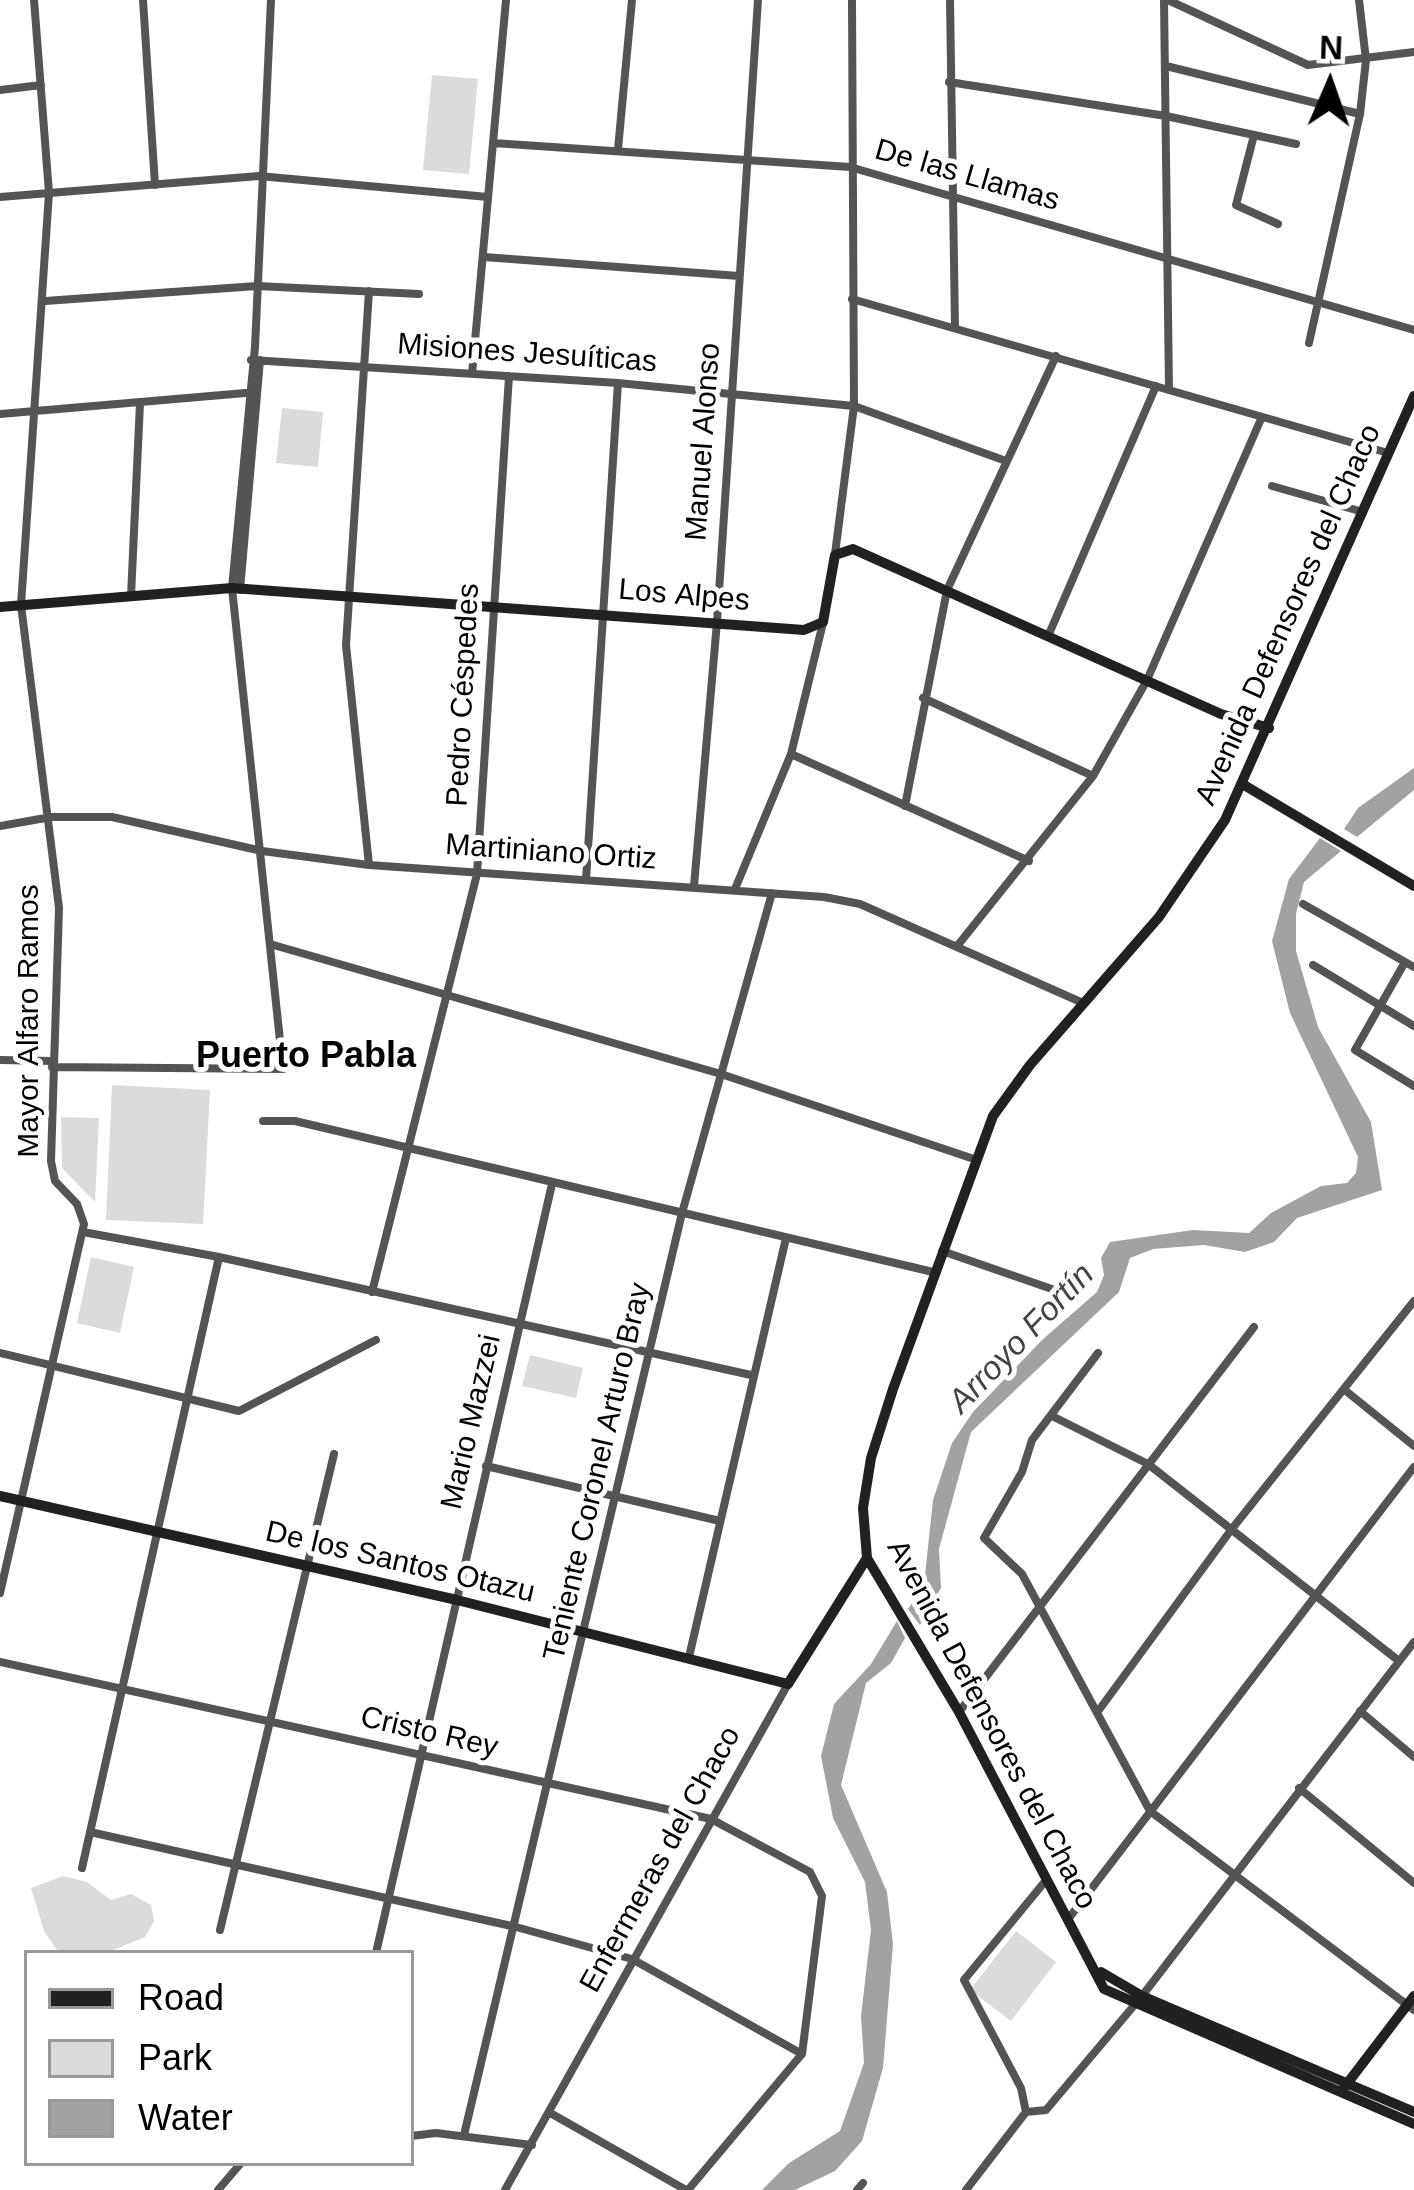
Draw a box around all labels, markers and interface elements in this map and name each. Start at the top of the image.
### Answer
north arrow [1270,24,1390,144]
text: N [1319,29,1344,66]
street label: De las Llamas [871,133,1063,219]
street label: Misiones Jesuíticas [396,327,658,381]
street label: Manuel Alonso [679,342,729,542]
street label: Avenida Defensores del Chaco [1189,419,1389,811]
street label: Los Alpes [617,572,751,620]
street label: Pedro Céspedes [440,582,488,808]
street label: Martiniano Ortiz [444,828,658,878]
street label: Mayor Alfaro Ramos [12,884,48,1158]
district label: Puerto Pabla [196,1035,416,1079]
water label: Arroyo Fortín [941,1256,1103,1422]
street label: Teniente Coronel Arturo Bray [537,1279,659,1665]
street label: Mario Mazzei [434,1331,510,1513]
street label: De los Santos Otazu [262,1515,538,1611]
street label: Avenida Defensores del Chaco [878,1534,1104,1916]
street label: Cristo Rey [357,1700,501,1766]
street label: Enfermeras del Chaco [573,1721,749,1999]
legend [24,1950,414,2166]
text: Road [138,1977,224,2018]
text: Park [138,2037,212,2078]
text: Water [138,2097,233,2138]

